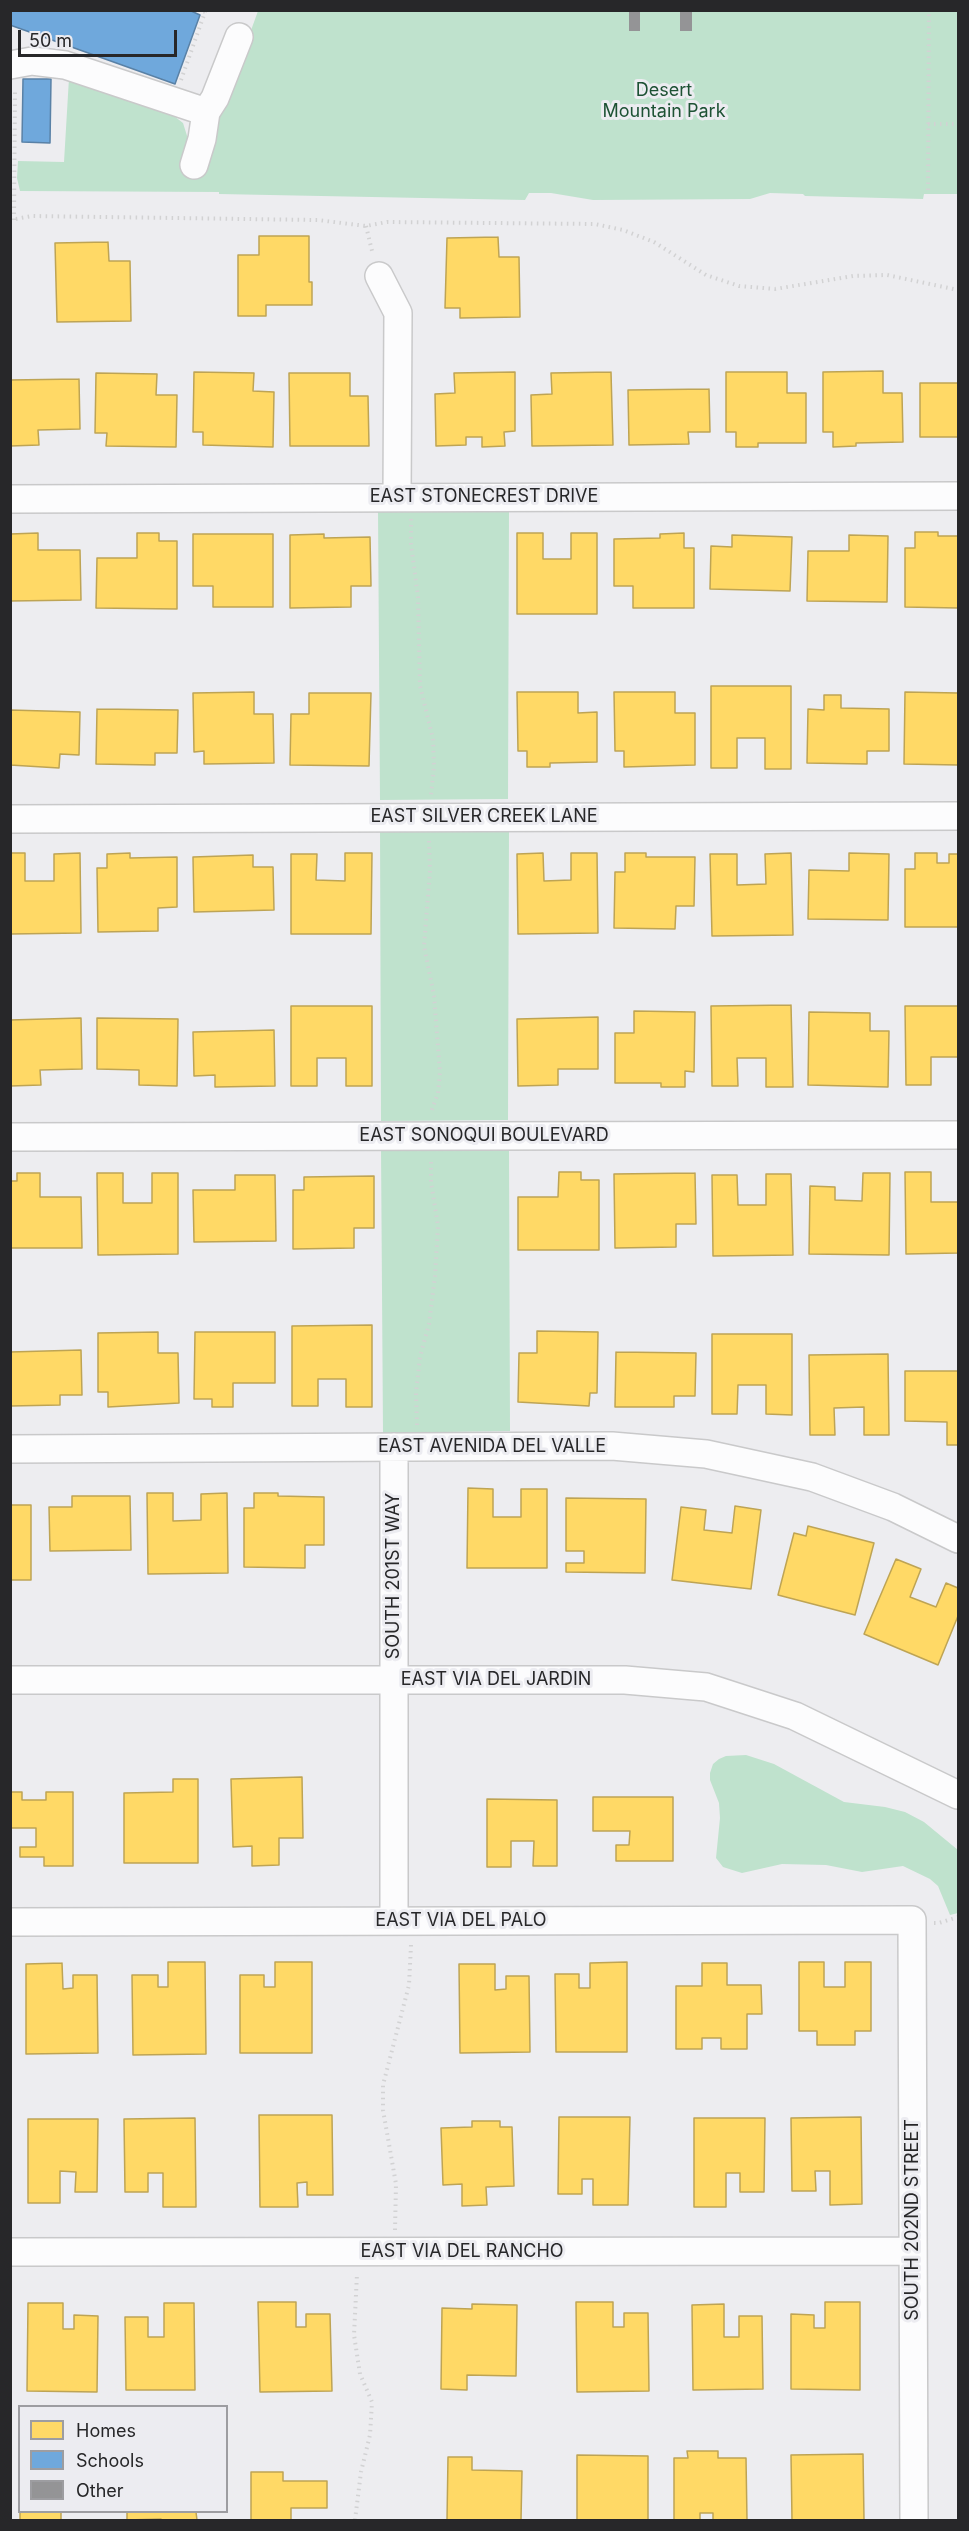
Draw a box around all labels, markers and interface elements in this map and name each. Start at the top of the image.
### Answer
scale bar [21,18,180,56]
text: 50 m [29,30,72,51]
park label: Desert Mountain Park [602,80,726,122]
street label: EAST STONECREST DRIVE [370,486,598,508]
street label: EAST SILVER CREEK LANE [370,806,598,828]
street label: EAST SONOQUI BOULEVARD [359,1125,609,1147]
street label: EAST AVENIDA DEL VALLE [378,1436,606,1458]
street label: SOUTH 201ST WAY [383,1493,405,1659]
street label: EAST VIA DEL JARDIN [401,1669,591,1691]
street label: EAST VIA DEL PALO [375,1910,547,1932]
street label: SOUTH 202ND STREET [902,2119,924,2321]
street label: EAST VIA DEL RANCHO [360,2241,564,2263]
legend [18,2405,228,2513]
text: Homes [76,2420,136,2441]
text: Schools [76,2450,144,2471]
text: Other [76,2480,124,2501]

